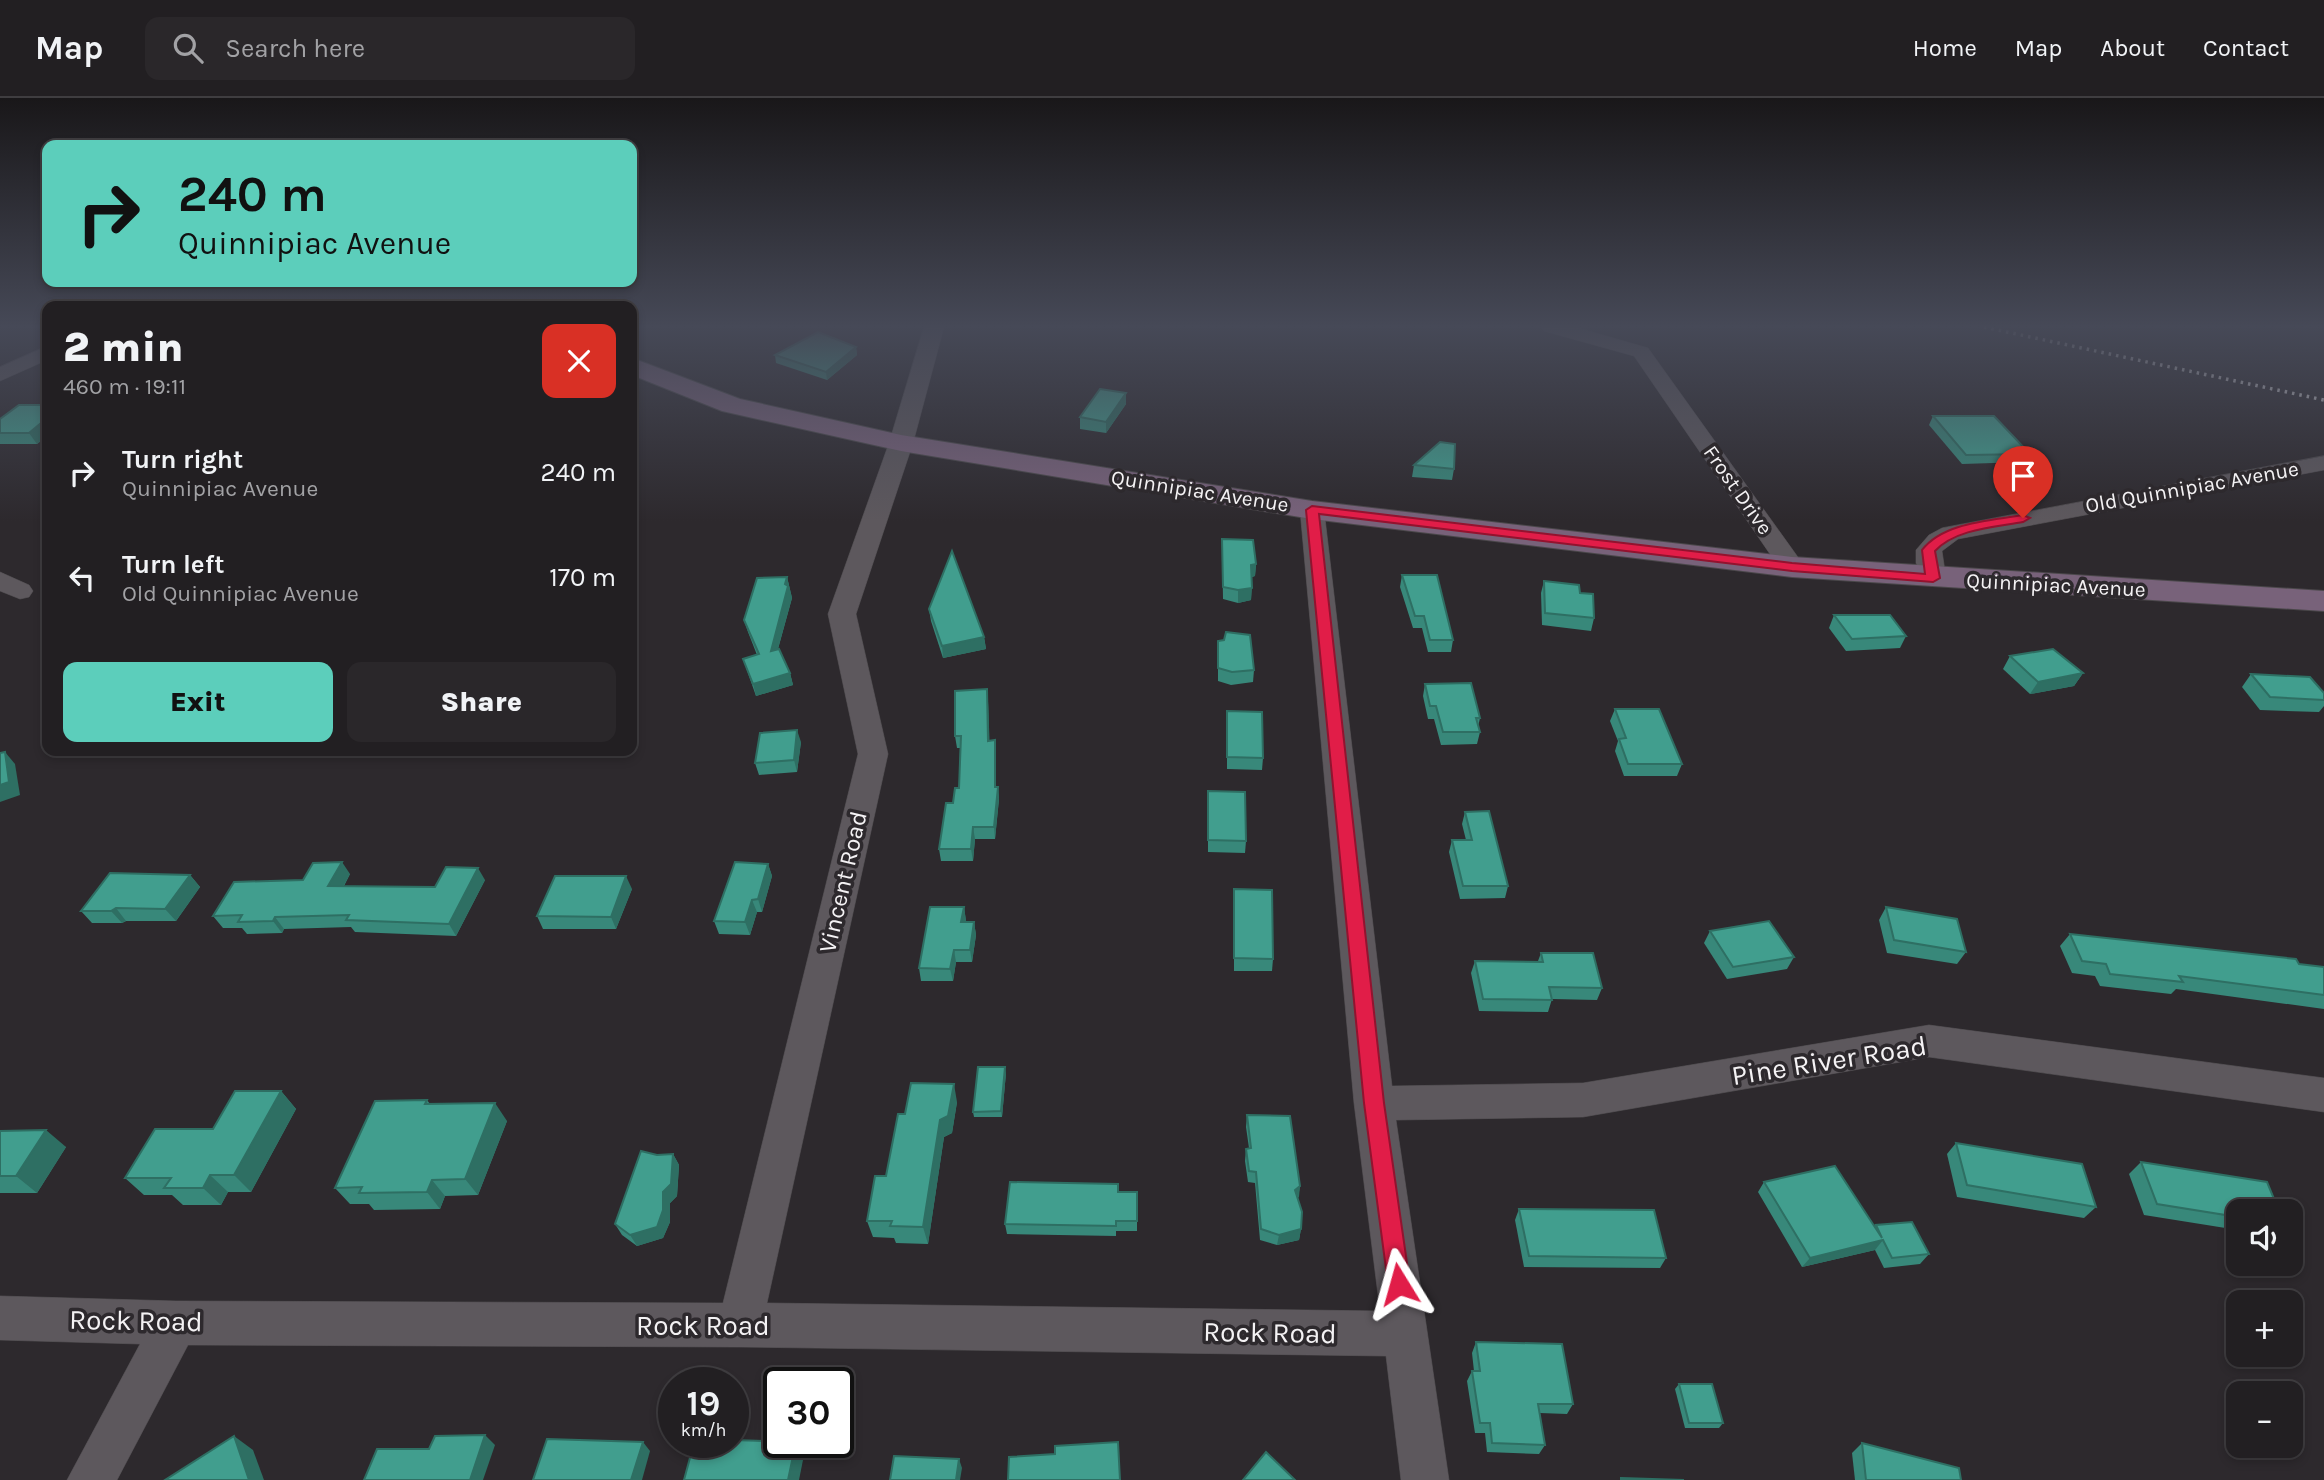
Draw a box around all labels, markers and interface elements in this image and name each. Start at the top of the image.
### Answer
search box [145,17,635,80]
text: Map [35,29,103,67]
icon: search [169,29,207,67]
text: Search here [225,33,365,64]
text: Home [1913,34,1977,62]
text: Map [2015,34,2062,62]
text: About [2100,34,2165,62]
text: Contact [2203,34,2289,62]
text: 240 m [178,166,327,223]
icon: right [63,168,154,259]
text: Quinnipiac Avenue [178,225,451,262]
text: 2 min [63,322,183,372]
button: close [542,324,616,398]
text: 460 m · 19:11 [63,373,186,400]
street label: Frost Drive [1699,441,1777,539]
text: Turn right [122,444,243,475]
pin [1993,446,2053,518]
icon: right [63,454,101,492]
street label: Old Quinnipiac Avenue [2083,456,2301,518]
text: 240 m [540,457,616,488]
icon: arrive [2004,457,2042,495]
street label: Quinnipiac Avenue [1110,465,1290,517]
text: Quinnipiac Avenue [122,475,318,502]
text: Turn left [122,549,224,580]
icon: left [63,559,101,597]
text: 170 m [549,562,616,593]
street label: Quinnipiac Avenue [1966,568,2146,602]
text: Old Quinnipiac Avenue [122,580,359,607]
button: Exit [63,662,333,742]
button: Share [347,662,616,742]
street label: Vincent Road [813,809,873,955]
street label: Pine River Road [1729,1029,1929,1092]
map controls [2226,1199,2303,1458]
button: sound [2226,1199,2303,1276]
position arrow [1362,1247,1436,1321]
button: + [2226,1290,2303,1367]
street label: Rock Road [69,1303,203,1338]
street label: Rock Road [636,1309,770,1342]
street label: Rock Road [1203,1315,1337,1350]
speed limit sign: 30 [763,1367,854,1458]
button: − [2226,1381,2303,1458]
text: 19 [687,1383,720,1424]
text: km/h [681,1419,726,1441]

